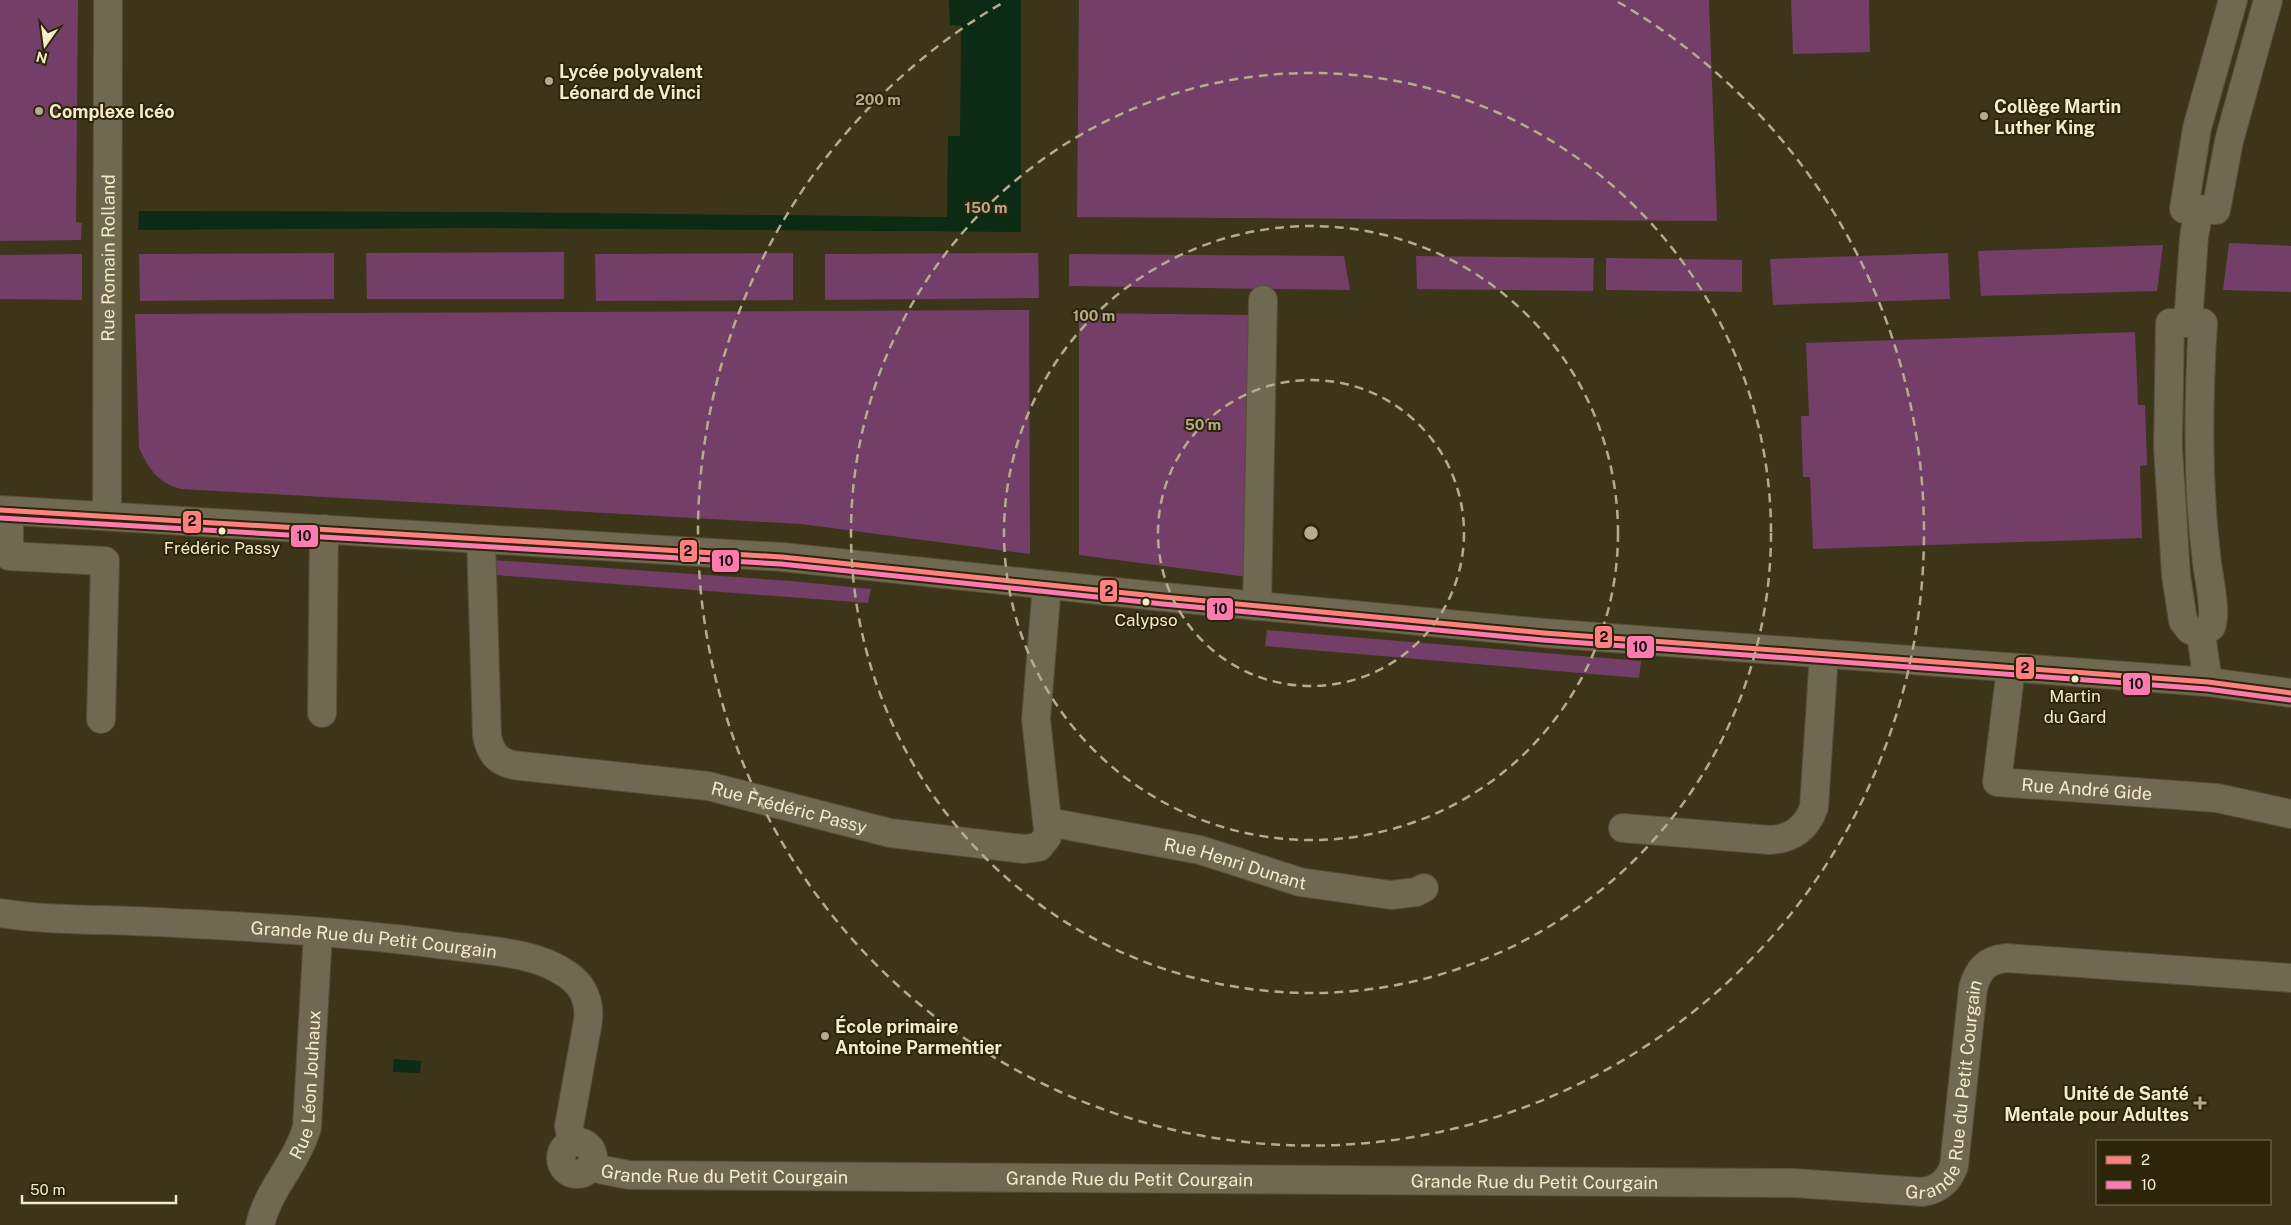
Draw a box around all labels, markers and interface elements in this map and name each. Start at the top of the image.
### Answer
north arrow [20,20,70,70]
text: N [35,49,49,67]
place label: Lycée polyvalent Léonard de Vinci [559,61,703,103]
marker: Lycée polyvalent Léonard de Vinci [543,75,555,87]
text: 200 m [855,91,901,108]
place label: Collège Martin Luther King [1994,96,2121,138]
place label: Complexe Icéo [49,101,175,122]
marker: Complexe Icéo [33,105,45,117]
marker: Collège Martin Luther King [1978,110,1990,122]
street label: Rue Romain Rolland [97,174,118,342]
text: 150 m [964,199,1008,216]
text: 100 m [1073,307,1115,324]
text: 50 m [1185,416,1221,433]
line badge: 2 [182,510,202,534]
text: 2 [188,513,197,529]
line badge: 10 [290,524,319,548]
centre of rings [1302,524,1320,542]
marker: Frédéric Passy [217,526,227,536]
text: 10 [296,528,312,544]
place label: Frédéric Passy [164,538,280,558]
line badge: 2 [679,539,698,563]
text: 2 [684,543,693,559]
line badge: 10 [711,549,740,573]
text: 10 [718,553,734,569]
line badge: 2 [1099,579,1118,603]
text: 2 [1105,583,1114,599]
marker: Calypso [1141,597,1151,607]
line badge: 10 [1206,597,1234,621]
text: 10 [1212,601,1228,617]
place label: Calypso [1114,610,1178,630]
line badge: 2 [1594,625,1613,649]
text: 2 [1600,629,1609,645]
line badge: 10 [1626,635,1655,659]
text: 10 [1632,639,1648,655]
line badge: 2 [2015,656,2035,680]
text: 2 [2021,660,2030,676]
line badge: 10 [2122,672,2151,696]
marker: Martin du Gard [2070,674,2080,684]
text: 10 [2128,676,2144,692]
place label: Martin du Gard [2044,686,2106,727]
street label: Rue André Gide [2021,773,2153,804]
street label: Rue Frédéric Passy [709,777,870,837]
street label: Rue Henri Dunant [1162,833,1308,893]
street label: Grande Rue du Petit Courgain [250,917,498,962]
street label: Grande Rue du Petit Courgain [1905,977,1986,1203]
street label: Rue Léon Jouhaux [284,1009,324,1163]
place label: École primaire Antoine Parmentier [835,1015,1003,1058]
marker: École primaire Antoine Parmentier [819,1030,831,1042]
place label: Unité de Santé Mentale pour Adultes [2004,1083,2189,1125]
marker: Unité de Santé Mentale pour Adultes [2193,1096,2207,1110]
legend [2096,1140,2271,1205]
text: 2 [2141,1151,2150,1168]
street label: Grande Rue du Petit Courgain [599,1159,848,1187]
street label: Grande Rue du Petit Courgain [1006,1167,1253,1190]
street label: Grande Rue du Petit Courgain [1411,1170,1658,1193]
scale bar [22,1172,176,1204]
text: 10 [2141,1176,2156,1193]
text: 50 m [30,1181,65,1198]

